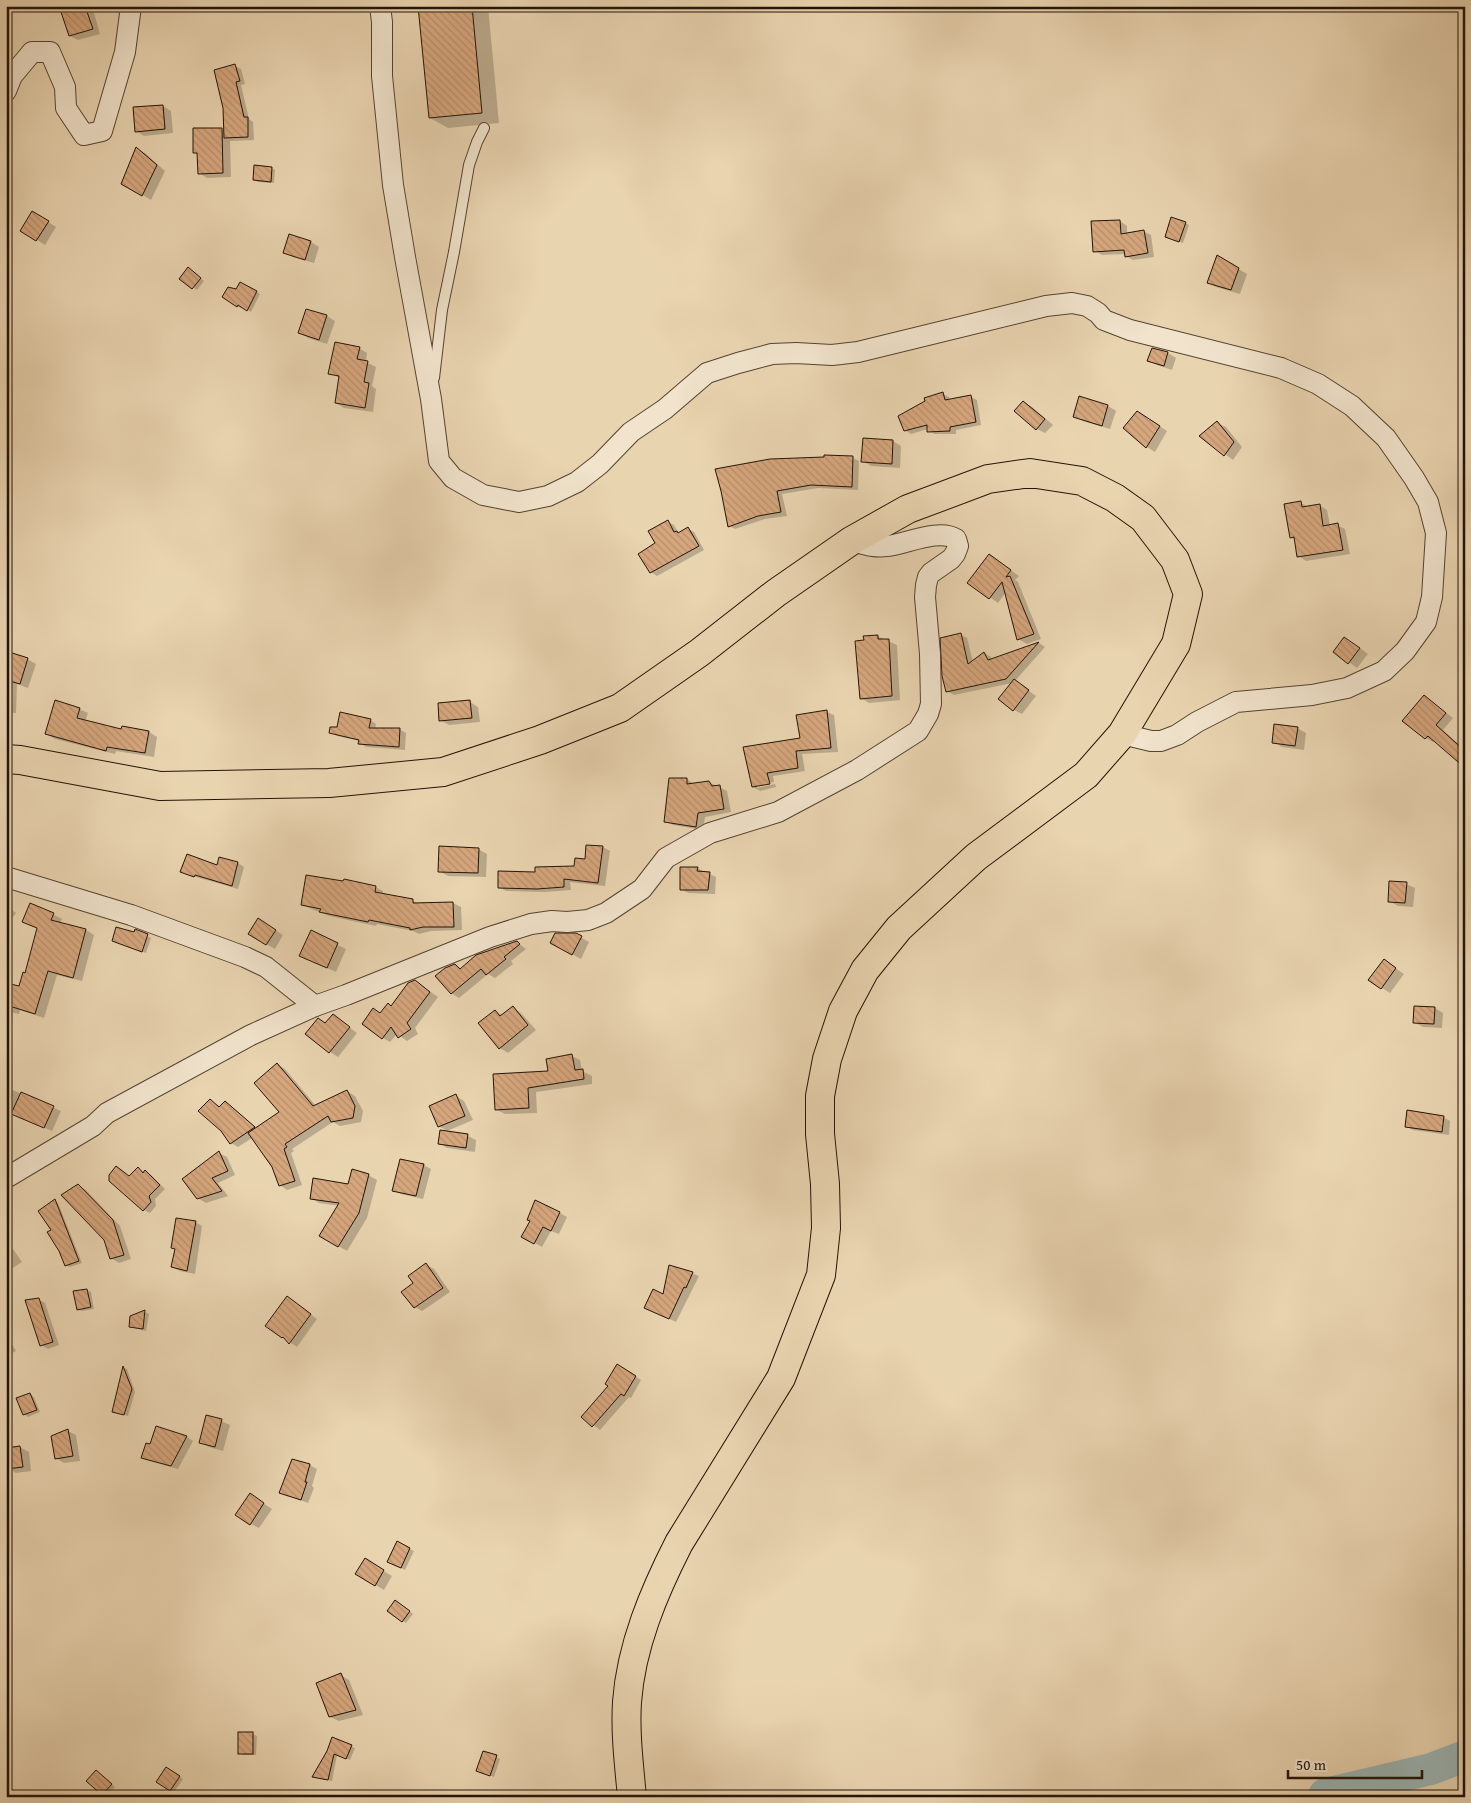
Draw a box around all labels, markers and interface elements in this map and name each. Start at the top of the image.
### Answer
scale bar [1288,1748,1422,1780]
text: 50 m [1296,1754,1327,1775]

